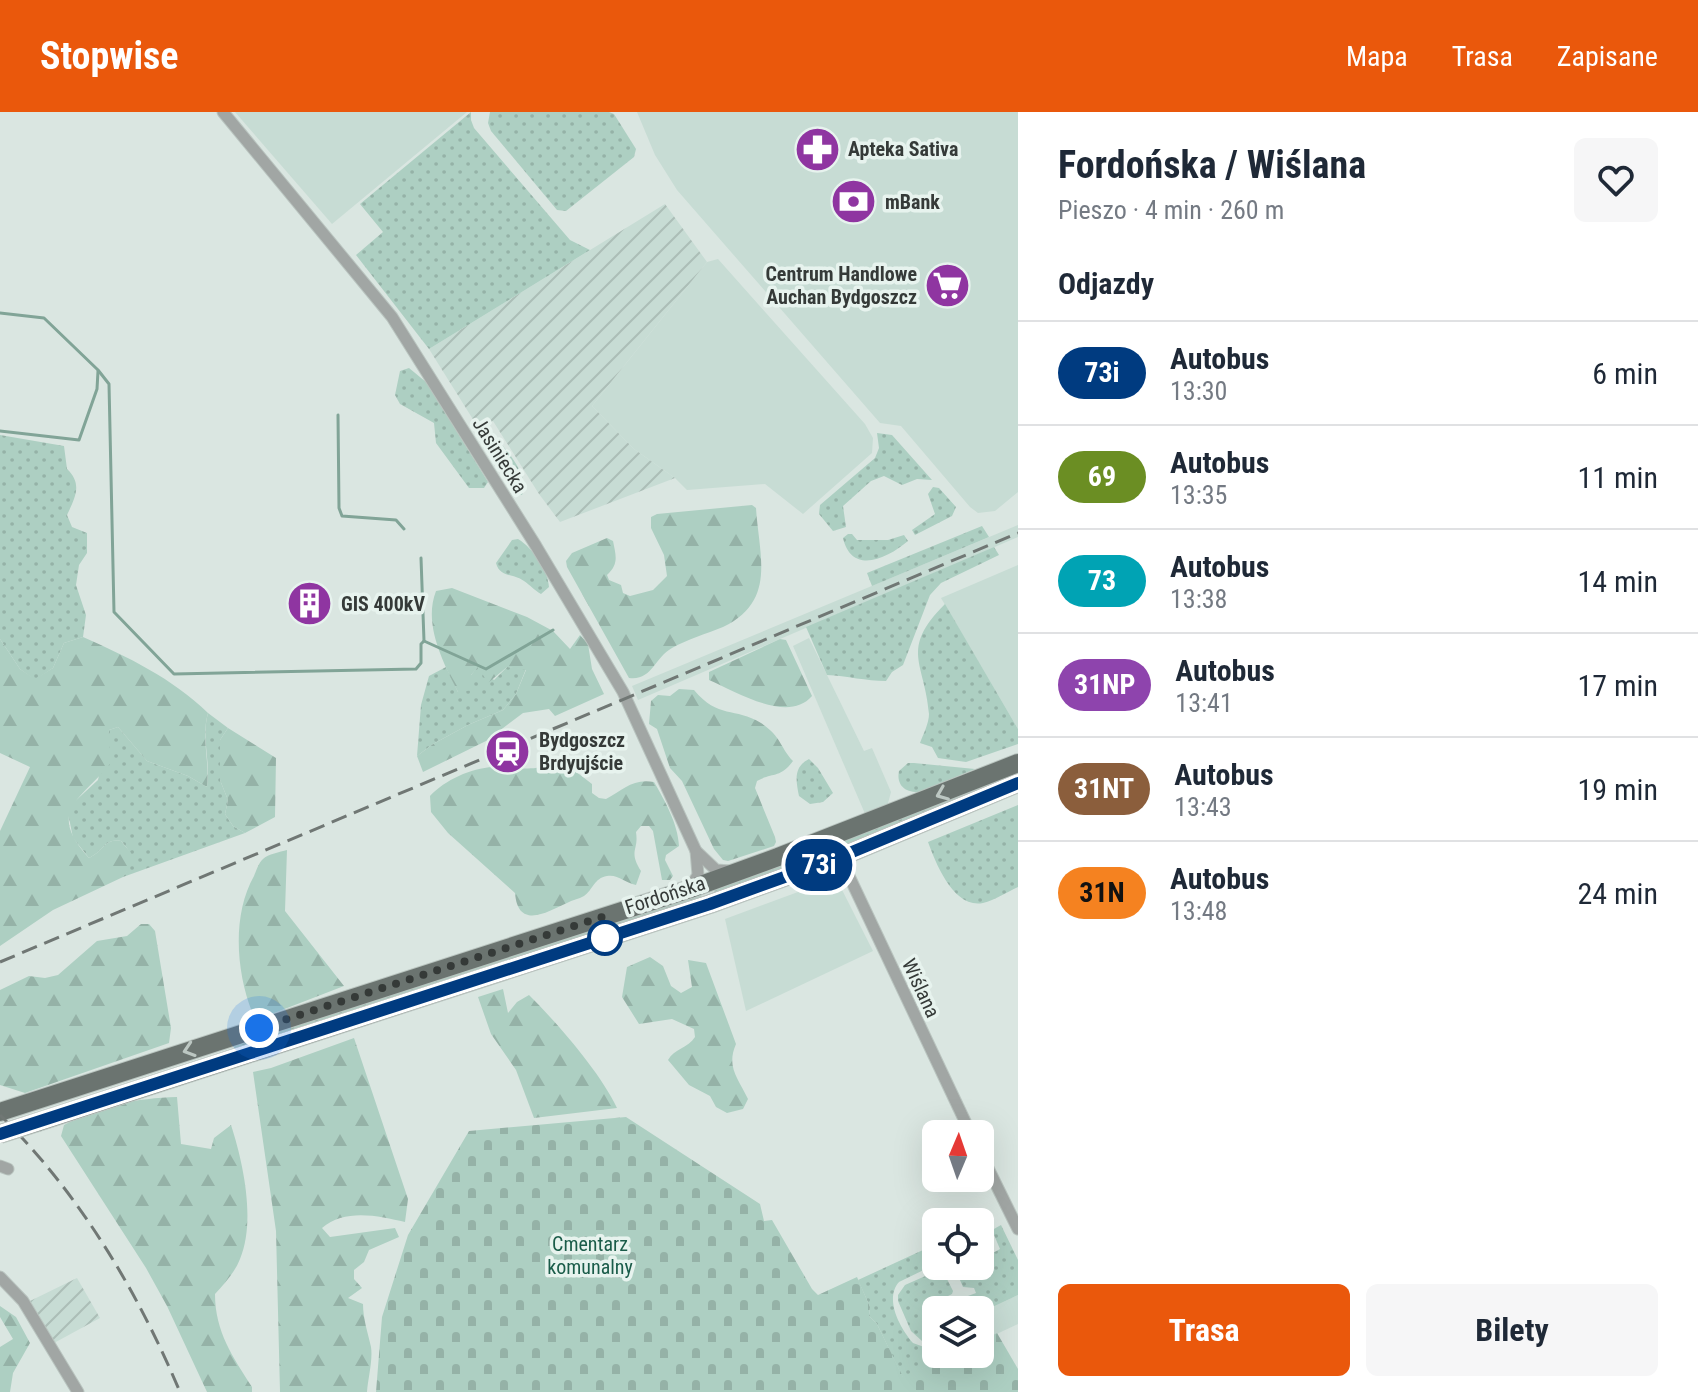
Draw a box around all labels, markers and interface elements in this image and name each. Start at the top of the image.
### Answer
text: Stopwise [40,34,178,78]
text: Mapa [1346,40,1408,73]
text: Trasa [1452,40,1513,73]
text: Zapisane [1557,40,1658,73]
pharmacy icon: Apteka Sativa [793,125,841,173]
place label: Apteka Sativa [848,137,958,161]
button: heart [1574,138,1658,222]
text: Fordońska / Wiślana [1058,143,1366,187]
bank icon: mBank [830,178,878,226]
place label: mBank [885,190,940,214]
text: Pieszo · 4 min · 260 m [1058,195,1284,225]
place label: Centrum Handlowe Auchan Bydgoszcz [765,262,917,309]
supermarket icon: Centrum Handlowe Auchan Bydgoszcz [924,262,972,310]
text: Odjazdy [1058,266,1154,301]
text: Autobus [1170,341,1269,376]
text: 73i [1084,356,1120,389]
text: 6 min [1592,356,1658,391]
text: 13:30 [1170,376,1227,406]
street label: Jasiniecka [467,413,533,497]
text: Autobus [1170,445,1269,480]
text: 69 [1088,460,1116,493]
text: 11 min [1577,460,1658,495]
text: 13:35 [1170,480,1227,510]
text: Autobus [1170,549,1269,584]
text: 73 [1088,564,1116,597]
text: 14 min [1577,564,1658,599]
building icon: GIS 400kV [286,580,334,628]
text: 13:38 [1170,584,1227,614]
place label: GIS 400kV [341,592,425,616]
text: Autobus [1175,653,1275,688]
text: 31NP [1074,668,1135,701]
text: 17 min [1577,668,1658,703]
text: 13:41 [1175,688,1233,718]
station icon: Bydgoszcz Brdyujście [484,728,532,776]
place label: Bydgoszcz Brdyujście [539,728,625,775]
text: Autobus [1174,757,1274,792]
text: 31NT [1074,772,1134,805]
text: 19 min [1577,772,1658,807]
one-way arrow [936,784,950,801]
text: 13:43 [1174,792,1232,822]
line badge: 73i [773,839,865,891]
text: 73i [801,848,837,881]
text: Autobus [1170,861,1269,896]
street label: Fordońska [622,871,708,919]
text: 31N [1079,876,1125,909]
text: 24 min [1577,876,1658,911]
text: 13:48 [1170,896,1227,926]
unlabelled marker [588,921,622,955]
street label: Wiślana [897,955,945,1021]
your location [239,1008,279,1048]
one-way arrow [183,1041,197,1057]
north arrow [922,1120,994,1192]
map controls [922,1120,994,1368]
button: locate [922,1208,994,1280]
park label: Cmentarz komunalny [547,1232,633,1279]
button: Trasa [1058,1284,1350,1376]
button: Bilety [1366,1284,1658,1376]
button: layers [922,1296,994,1368]

